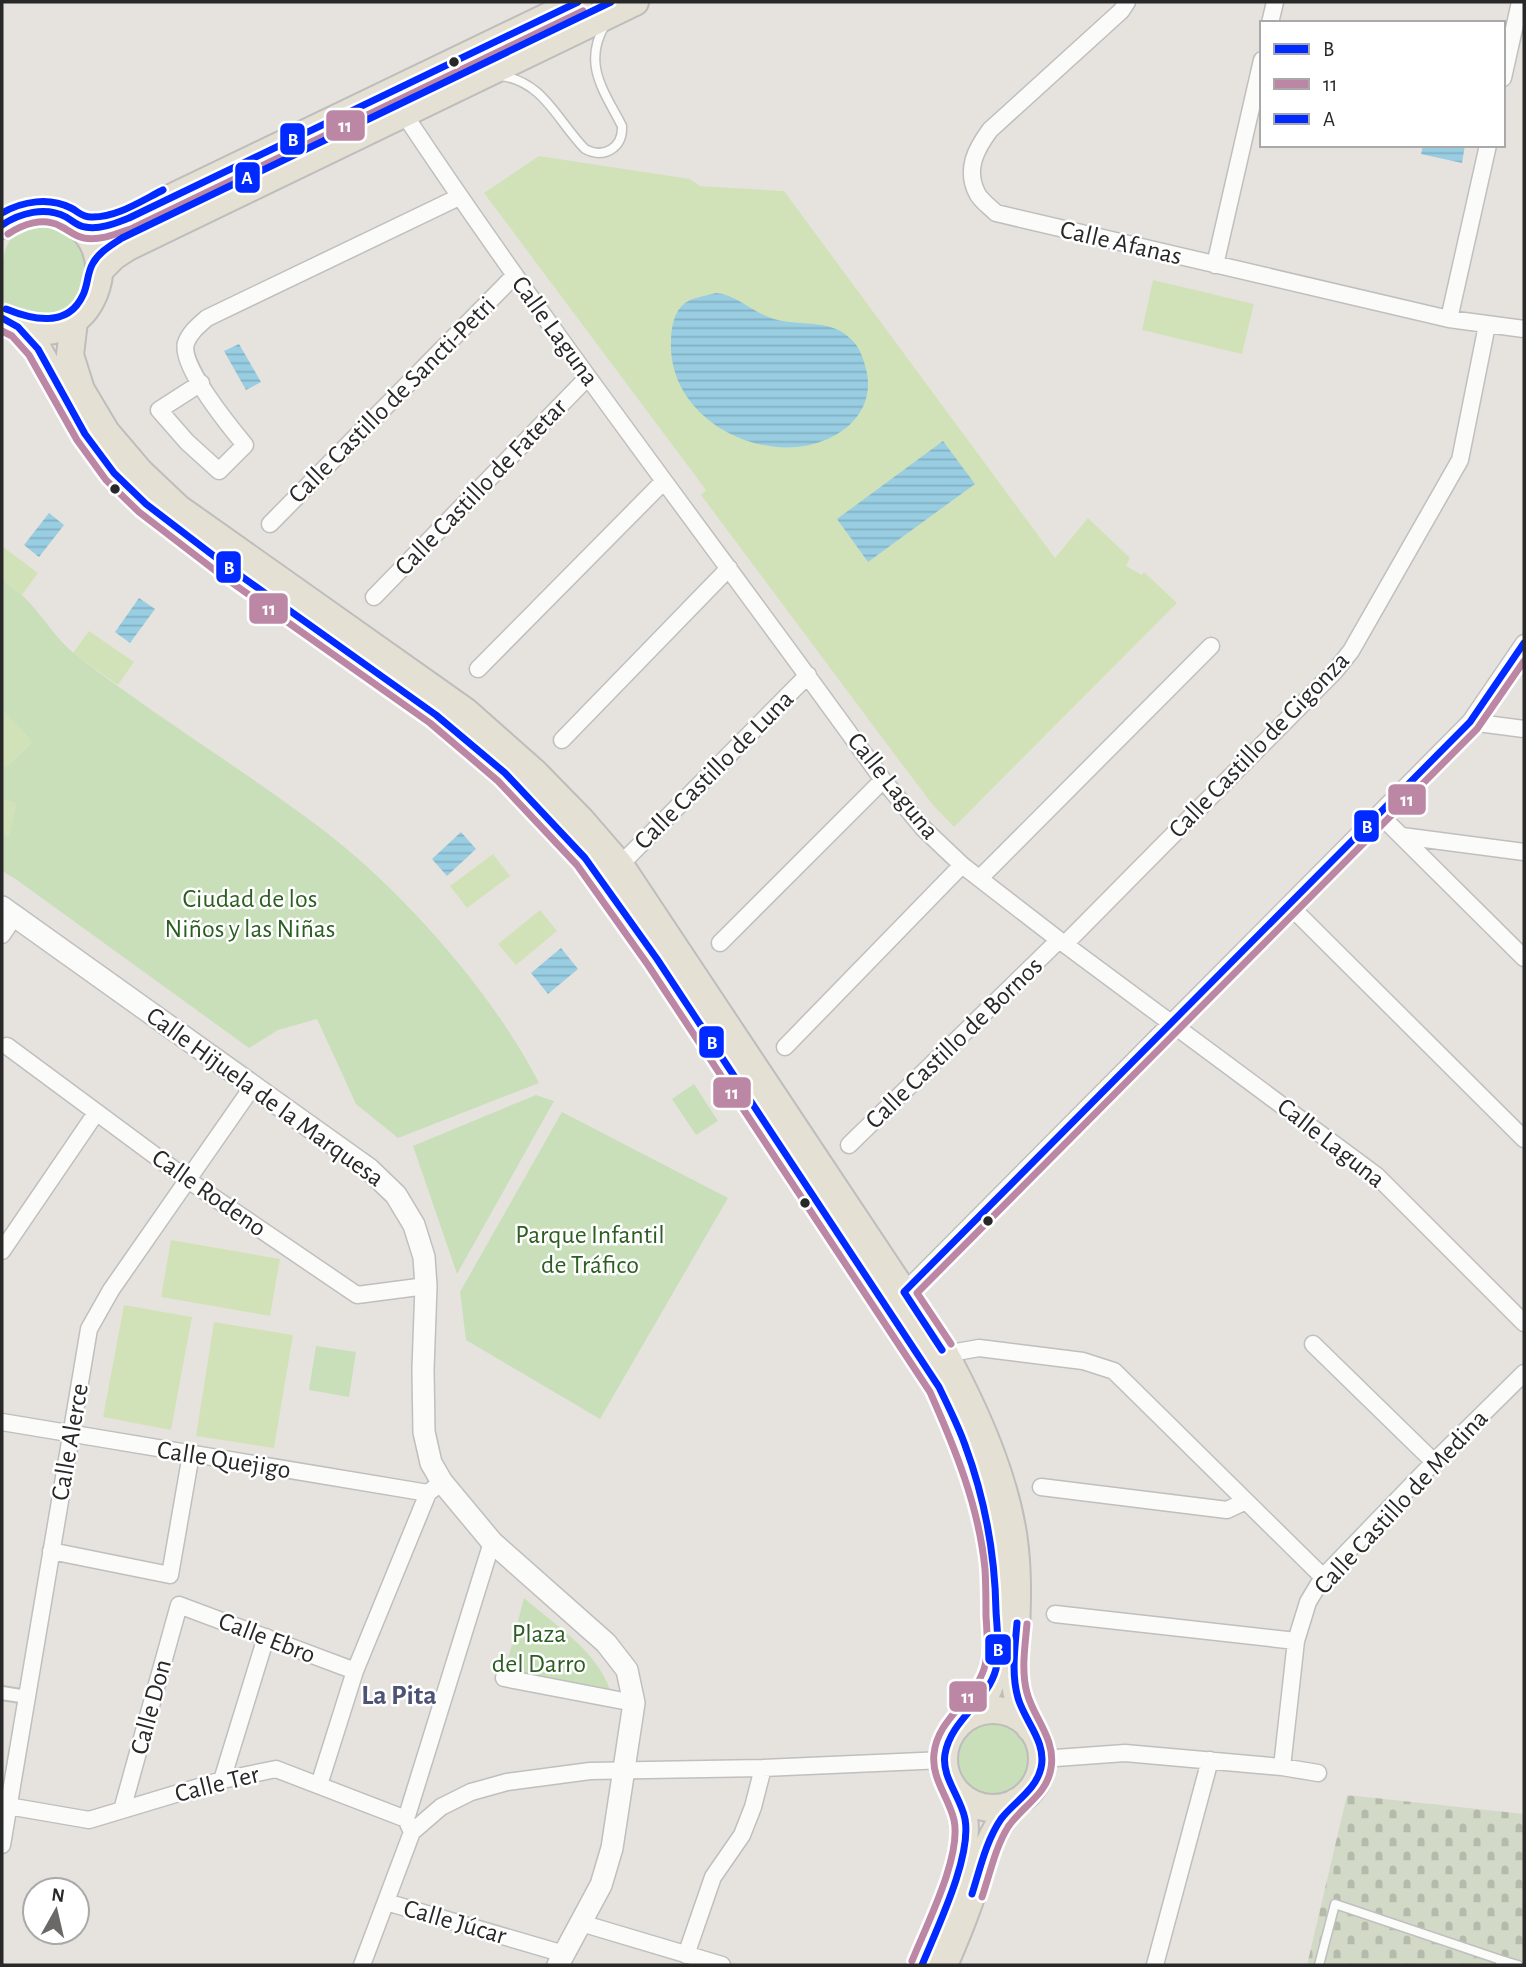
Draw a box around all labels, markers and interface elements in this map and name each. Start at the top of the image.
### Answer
legend [1260,21,1505,147]
text: B [1323,39,1334,60]
unlabelled marker [447,55,461,69]
text: 11 [1323,74,1337,95]
line badge: 11 [325,109,366,142]
text: A [1323,109,1335,130]
text: 11 [338,117,352,136]
line badge: B [279,122,306,156]
text: B [287,131,299,150]
line badge: A [234,161,261,194]
text: A [241,169,253,188]
street label: Calle Afanas [1058,216,1184,270]
street label: Calle Laguna [507,271,603,391]
street label: Calle Castillo de Sancti-Petri [284,292,500,508]
street label: Calle Castillo de Fatetar [390,393,572,581]
unlabelled marker [108,482,122,496]
line badge: B [215,550,242,584]
text: B [223,559,235,578]
line badge: 11 [248,592,289,625]
text: 11 [262,600,276,619]
street label: Calle Castillo de Gigonza [1164,647,1354,843]
street label: Calle Castillo de Luna [629,685,799,855]
street label: Calle Laguna [842,728,944,844]
line badge: 11 [1387,783,1427,816]
text: 11 [1400,791,1414,810]
line badge: B [1353,809,1380,843]
text: B [1361,818,1373,837]
park label: Ciudad de los Niños y las Niñas [165,886,335,942]
street label: Calle Castillo de Bornos [861,952,1047,1134]
street label: Calle Hijuela de la Marquesa [141,1002,389,1192]
line badge: B [698,1025,725,1059]
text: B [706,1034,718,1053]
line badge: 11 [712,1076,752,1109]
text: 11 [725,1084,739,1103]
street label: Calle Laguna [1272,1093,1390,1193]
street label: Calle Rodeno [147,1144,271,1242]
unlabelled marker [798,1196,812,1210]
unlabelled marker [981,1214,995,1228]
park label: Parque Infantil de Tráfico [515,1222,665,1278]
street label: Calle Alerce [47,1381,93,1503]
street label: Calle Castillo de Medina [1309,1405,1493,1599]
street label: Calle Quejigo [155,1437,293,1483]
street label: Calle Ebro [215,1608,319,1668]
park label: Plaza del Darro [492,1621,586,1677]
line badge: B [984,1633,1012,1666]
text: B [992,1641,1004,1660]
street label: Calle Don [126,1657,176,1757]
line badge: 11 [948,1680,988,1713]
district label: La Pita [361,1682,437,1710]
text: 11 [961,1688,975,1707]
street label: Calle Ter [172,1761,262,1807]
north arrow [21,1876,91,1946]
text: N [50,1885,66,1906]
street label: Calle Júcar [401,1895,510,1949]

